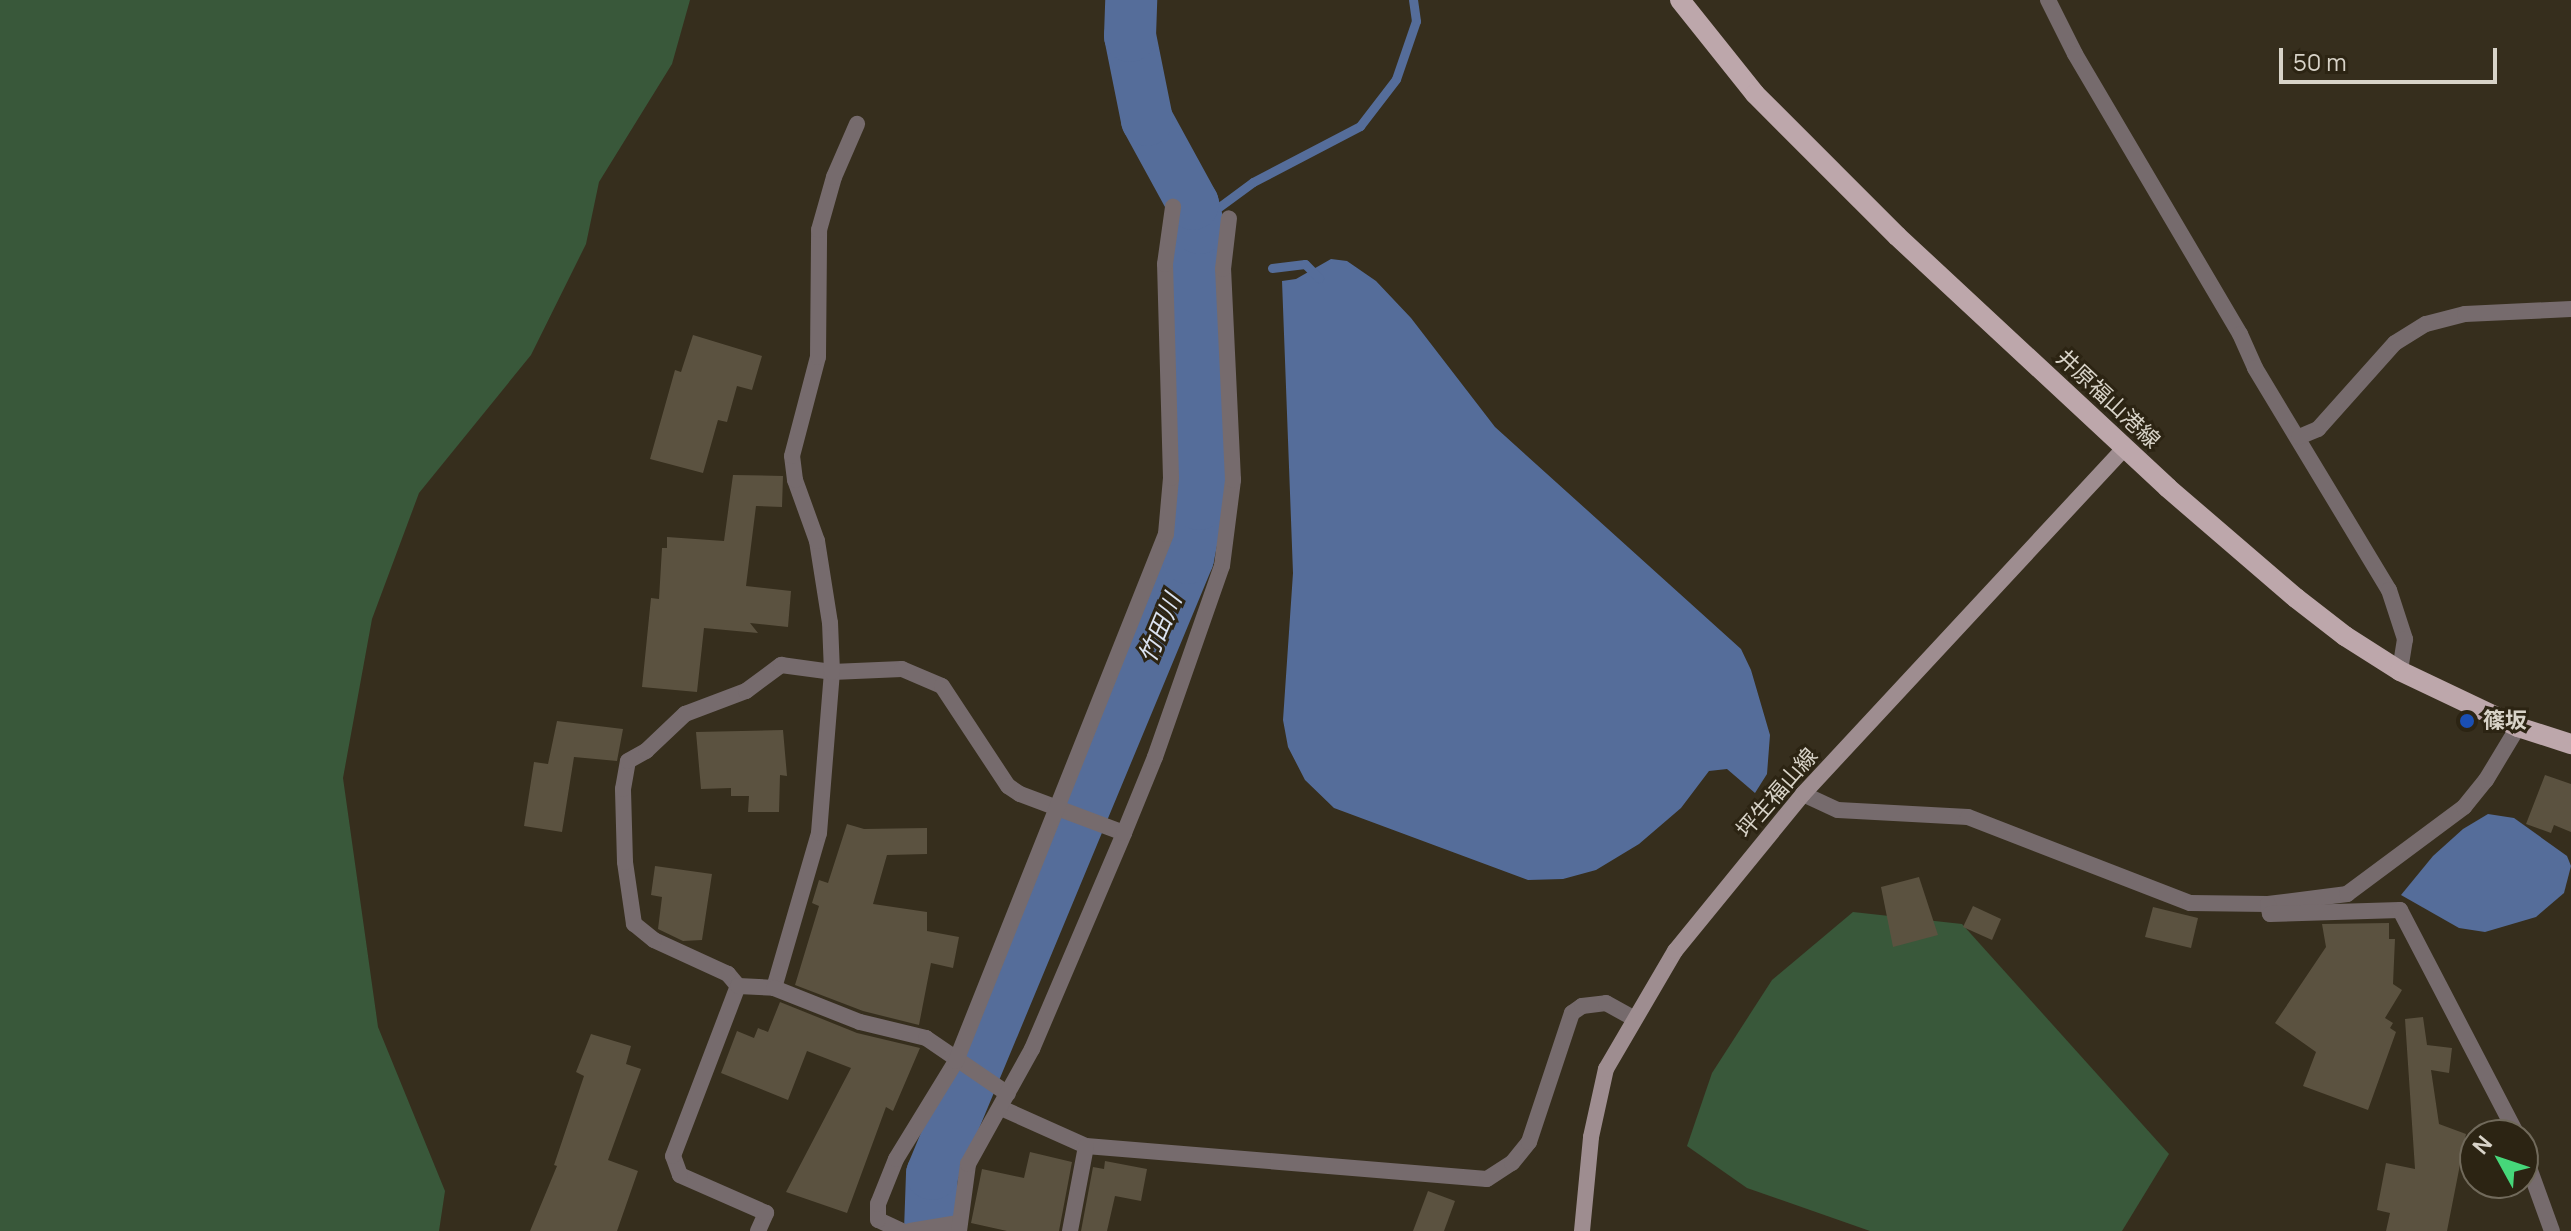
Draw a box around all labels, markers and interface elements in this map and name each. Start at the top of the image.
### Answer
scale bar [2283,32,2501,82]
text: 50 m [2293,45,2347,78]
street label: 井原福山港線 [2051,344,2165,454]
water label: 竹田川 [1132,589,1186,667]
place label: 篠坂 [2483,708,2527,734]
marker: 篠坂 [2458,712,2476,730]
street label: 坪生福山線 [1731,743,1823,843]
north arrow [2459,1119,2539,1199]
text: N [2466,1129,2499,1161]

